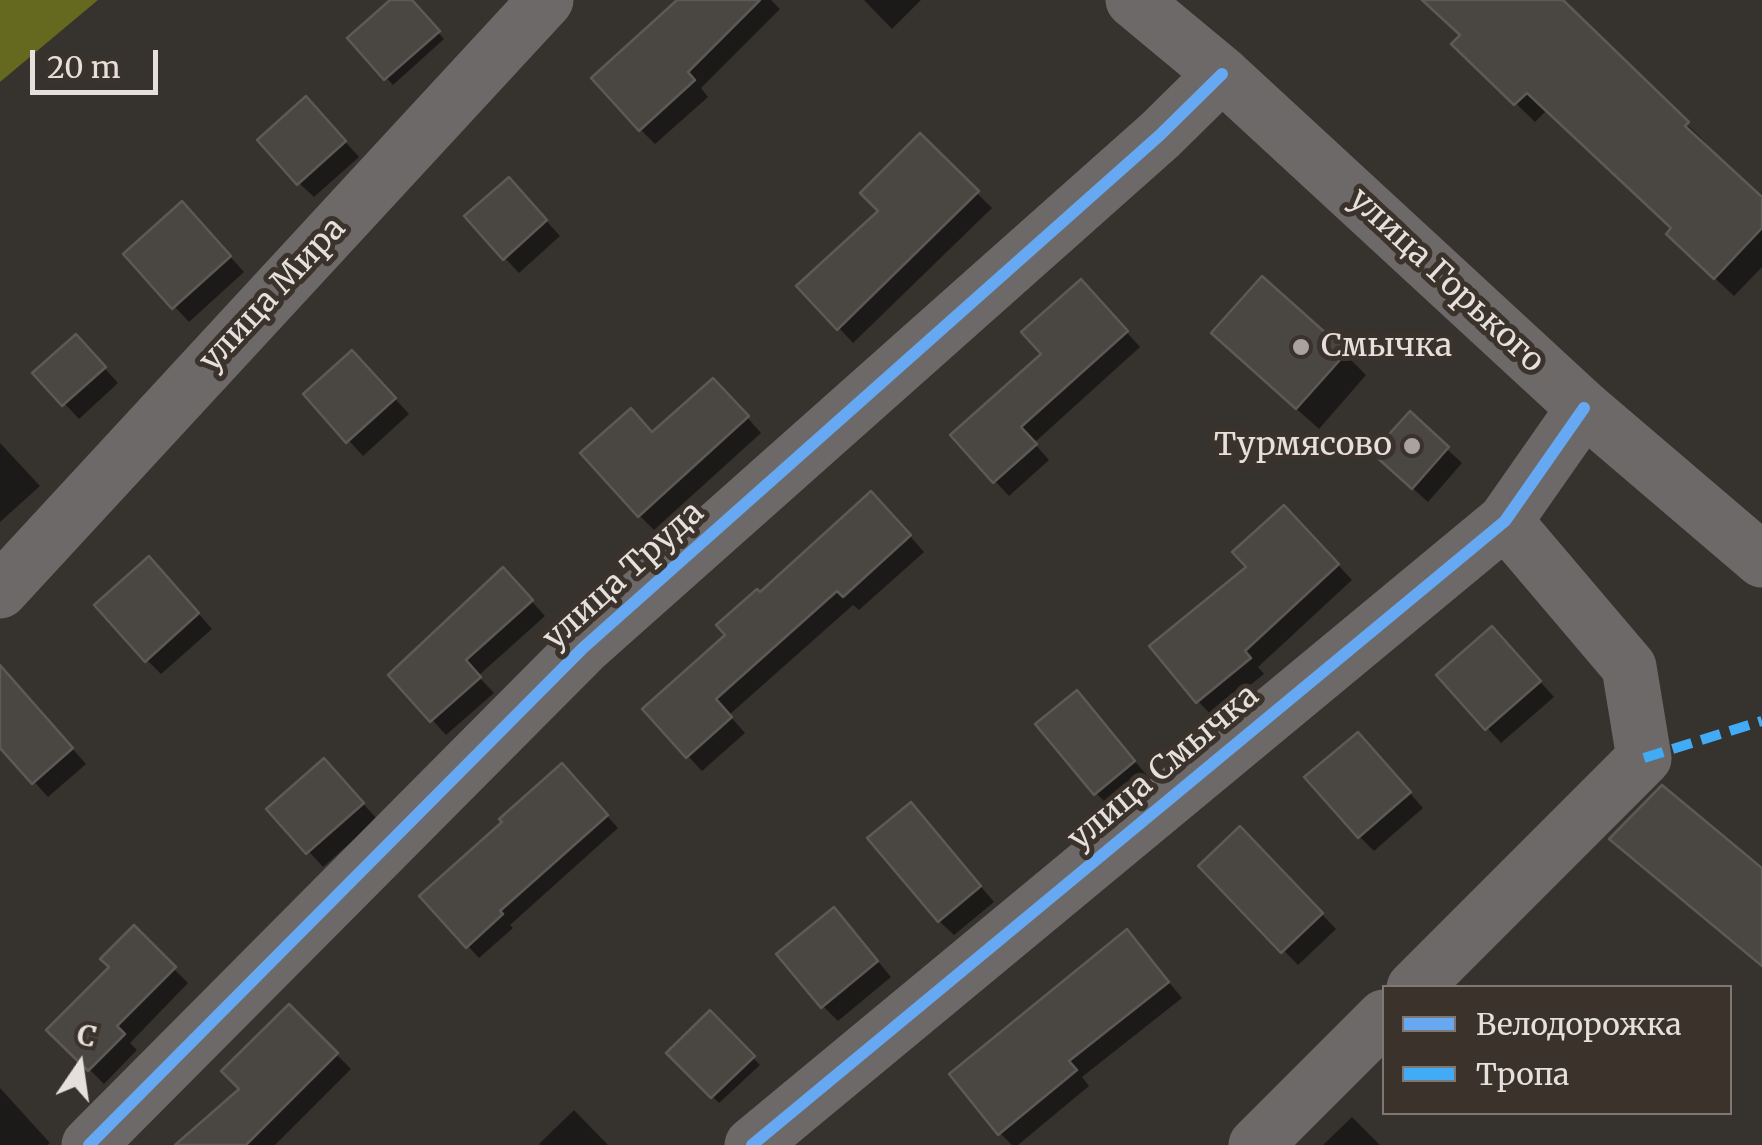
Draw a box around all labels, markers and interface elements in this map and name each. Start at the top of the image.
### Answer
scale bar [35,30,162,92]
text: 20 m [47,48,120,86]
street label: улица Горького [1341,181,1551,381]
street label: улица Мира [192,210,354,380]
place label: Смычка [1321,328,1452,366]
marker: Смычка [1290,336,1312,358]
place label: Турмясово [1214,427,1392,465]
marker: Турмясово [1401,435,1423,457]
street label: улица Труда [536,494,712,658]
street label: улица Смычка [1061,677,1267,859]
legend [1382,985,1732,1115]
text: Велодорожка [1476,1005,1682,1043]
north arrow [30,1015,130,1115]
text: С [74,1016,100,1055]
text: Тропа [1476,1055,1569,1093]

